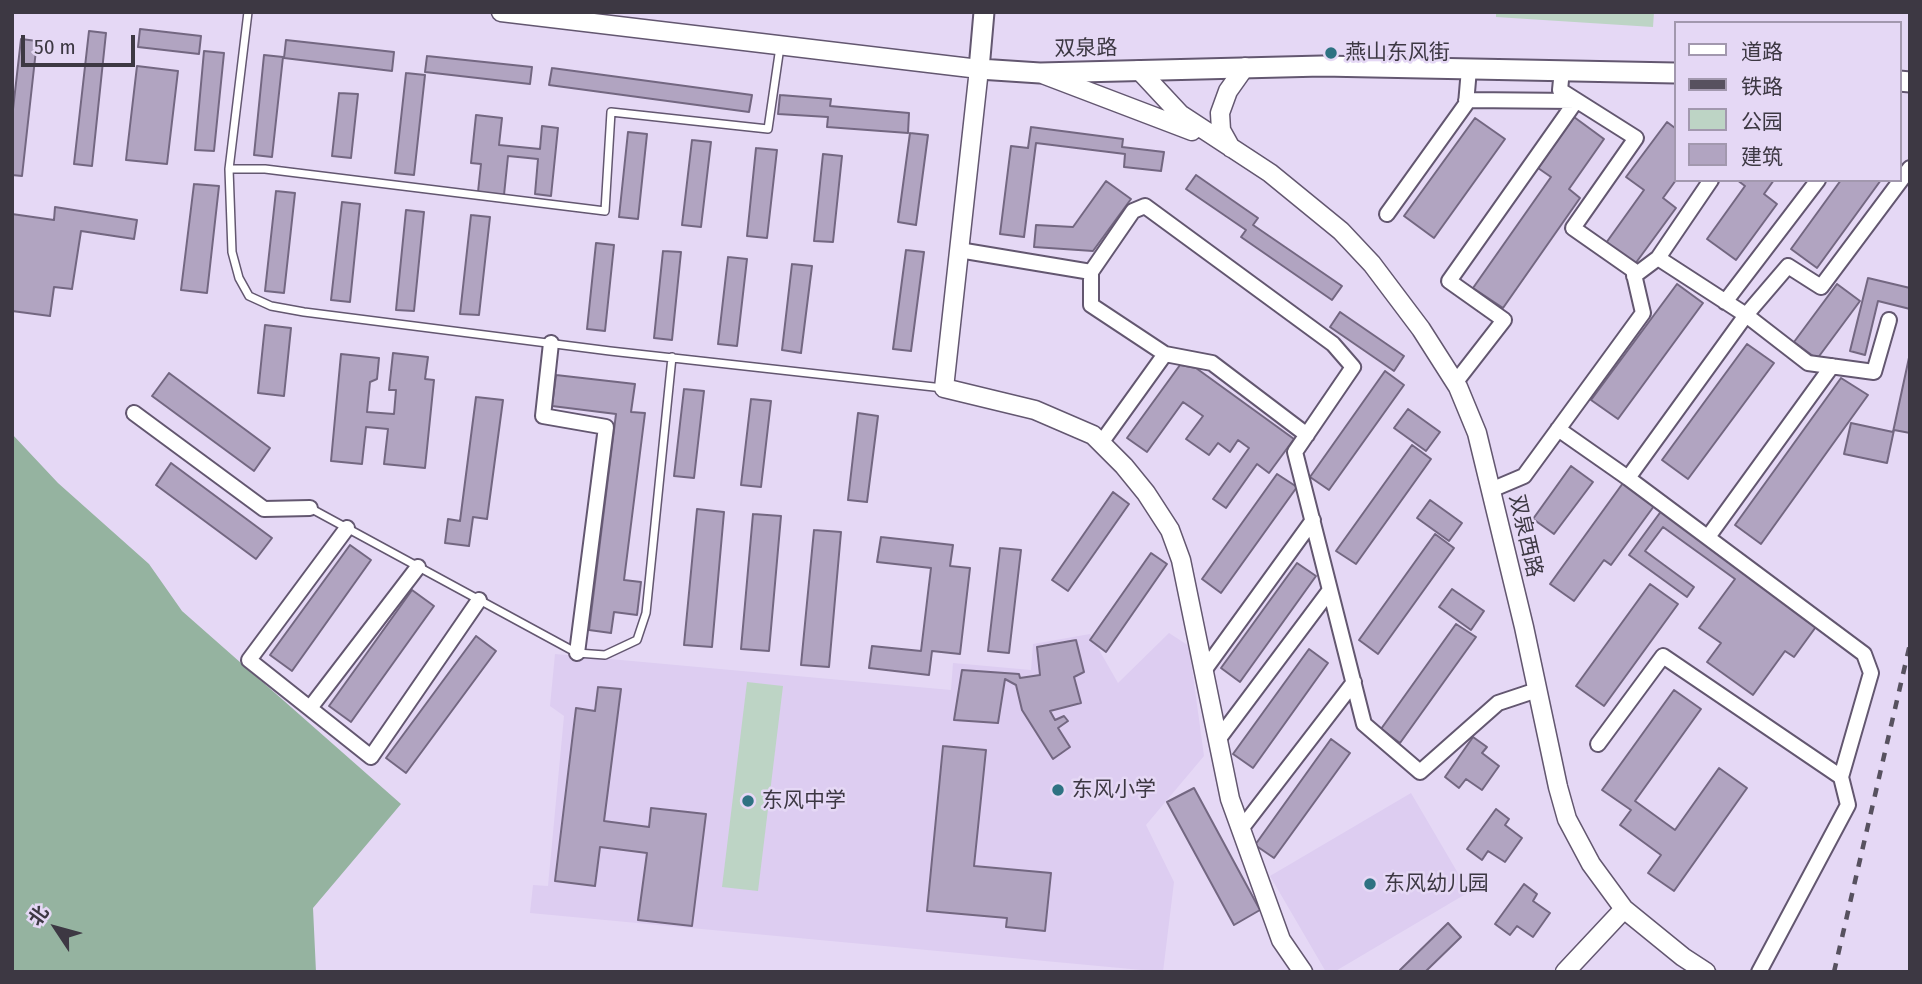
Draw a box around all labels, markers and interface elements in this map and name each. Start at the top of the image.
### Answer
scale bar [24,21,138,65]
legend [1674,21,1901,182]
text: 50 m [34,34,76,60]
street label: 双泉路 [1054,36,1118,62]
text: 道路 [1741,39,1783,65]
place label: 燕山东风街 [1345,40,1450,66]
marker: 燕山东风街 [1323,45,1339,61]
text: 铁路 [1741,74,1783,100]
text: 公园 [1741,109,1783,135]
text: 建筑 [1741,144,1783,170]
street label: 双泉西路 [1503,492,1547,580]
place label: 东风小学 [1072,777,1156,803]
marker: 东风小学 [1050,782,1066,798]
place label: 东风中学 [762,788,846,814]
marker: 东风中学 [740,793,756,809]
place label: 东风幼儿园 [1384,871,1489,897]
marker: 东风幼儿园 [1362,876,1378,892]
north arrow [21,893,91,963]
text: 北 [24,901,53,930]

